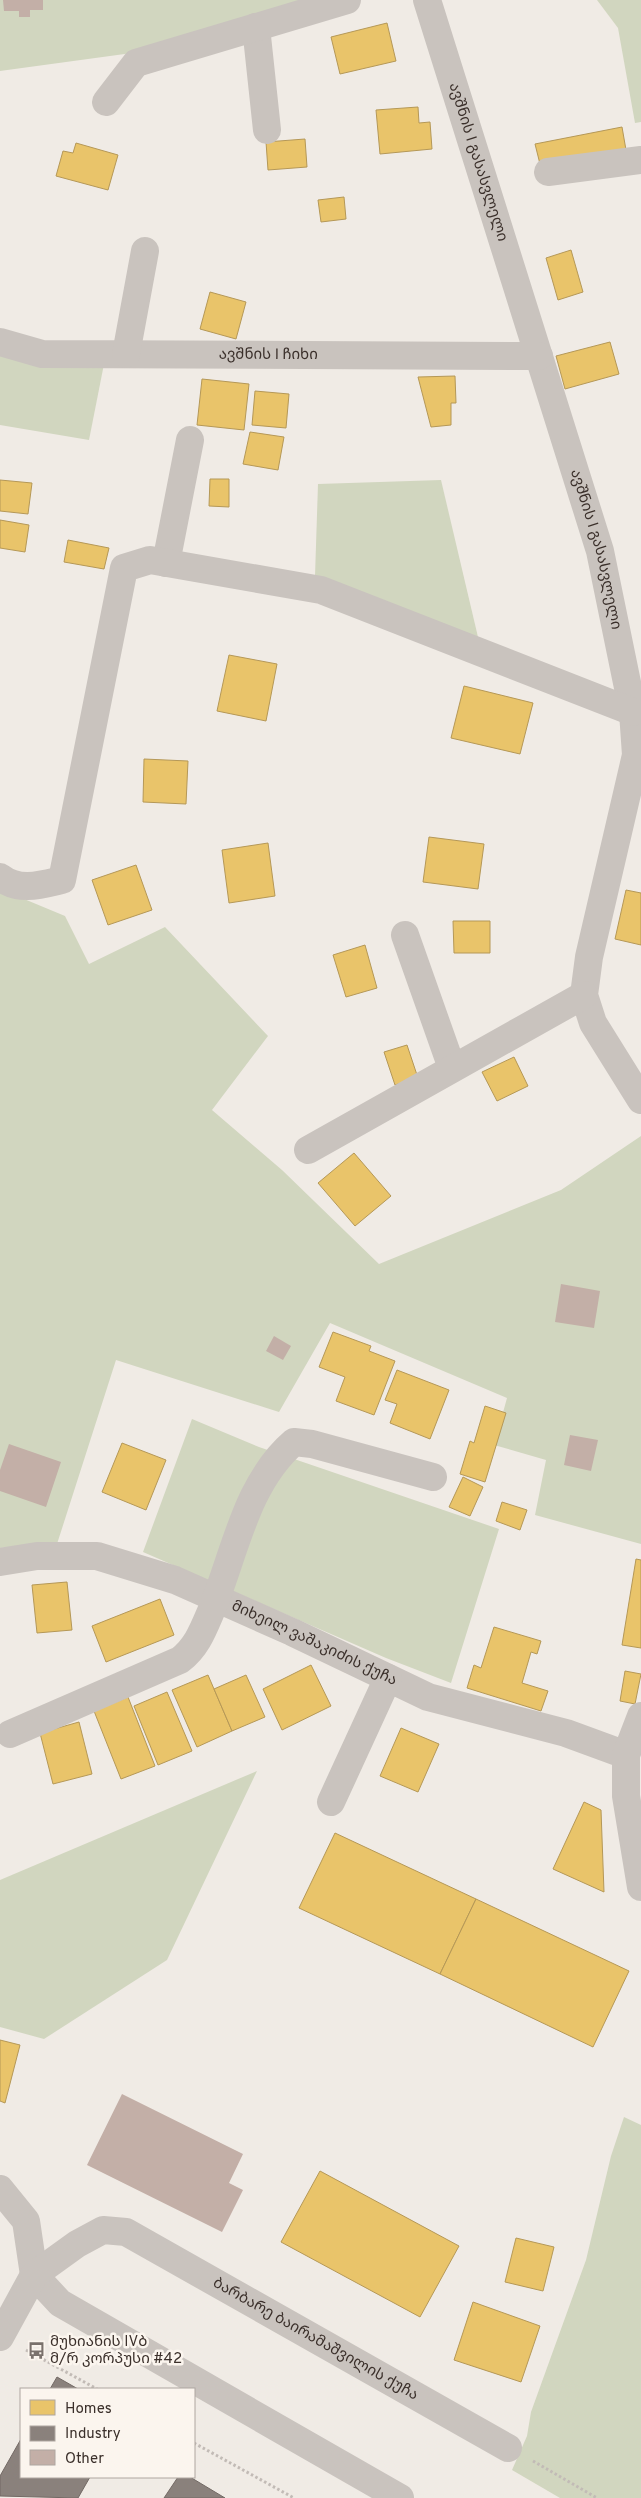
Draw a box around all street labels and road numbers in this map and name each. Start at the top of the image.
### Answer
street label: ავშნის I გასასვლელი [444,81,512,244]
street label: ავშნის I ჩიხი [219,345,318,365]
street label: ავშნის I გასასვლელი [565,467,625,631]
street label: მიხეილ ვაშაკიძის ქუჩა [228,1597,400,1690]
street label: ბარბარე ბაირამაშვილის ქუჩა [209,2273,422,2405]

